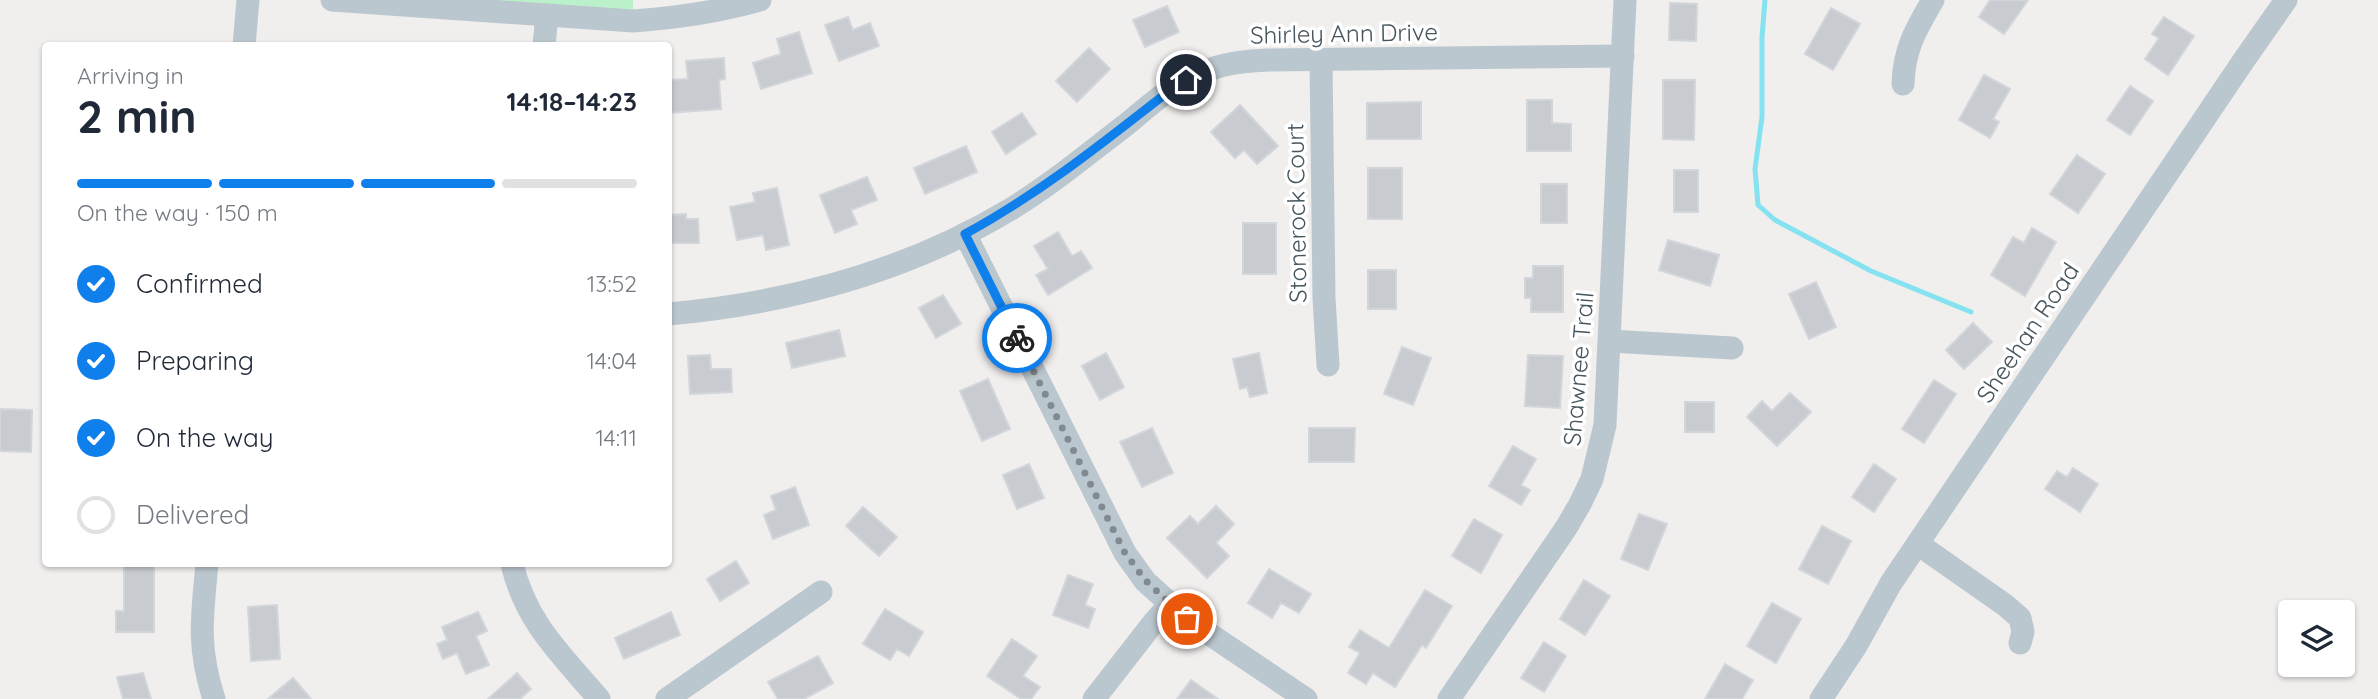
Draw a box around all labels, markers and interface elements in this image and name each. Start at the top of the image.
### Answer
street label: Shirley Ann Drive [1250,16,1438,50]
pin [1156,50,1216,110]
text: Arriving in [77,61,184,90]
icon: home [1167,61,1205,99]
text: 14:18–14:23 [507,85,637,118]
text: 2 min [77,87,197,145]
street label: Stonerock Court [1279,123,1313,303]
text: On the way · 150 m [77,198,278,227]
street label: Sheehan Road [1969,257,2085,408]
icon: check [77,265,115,303]
text: Confirmed [136,267,263,300]
text: 13:52 [587,269,637,298]
street label: Shawnee Trail [1556,291,1600,447]
courier [982,303,1052,373]
icon: bike [998,319,1036,357]
icon: check [77,342,115,380]
text: Preparing [136,344,254,377]
text: 14:04 [587,346,637,375]
icon: check [77,419,115,457]
text: On the way [136,421,274,454]
text: 14:11 [595,423,637,452]
text: Delivered [136,498,249,531]
pin [1157,589,1217,649]
icon: bag [1168,600,1206,638]
map controls [2278,600,2355,677]
button: layers [2278,600,2355,677]

